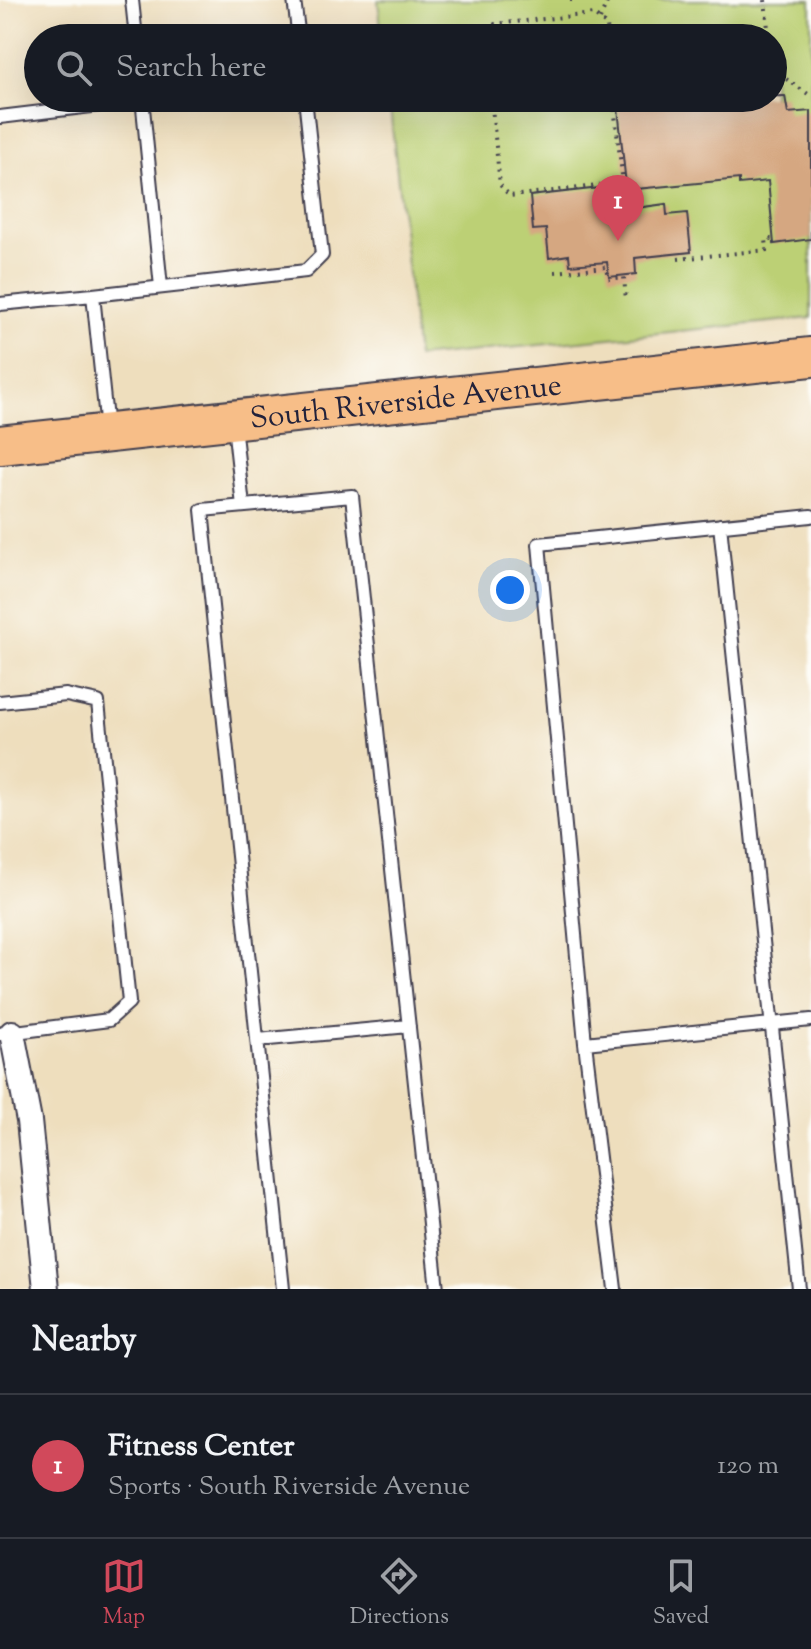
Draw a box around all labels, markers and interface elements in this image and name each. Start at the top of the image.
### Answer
search box [24,24,787,112]
icon: search [52,46,96,90]
text: Search here [116,47,266,90]
pin: 1 [592,175,644,241]
street label: South Riverside Avenue [248,365,564,442]
your location [490,570,530,610]
text: Nearby [32,1317,137,1366]
text: Fitness Center [108,1426,294,1469]
text: 1 [54,1448,62,1485]
text: 120 m [717,1448,779,1485]
text: Sports · South Riverside Avenue [108,1469,470,1506]
tab: Map [102,1554,146,1634]
tab: Directions [350,1554,449,1634]
tab: Saved [653,1554,709,1634]

